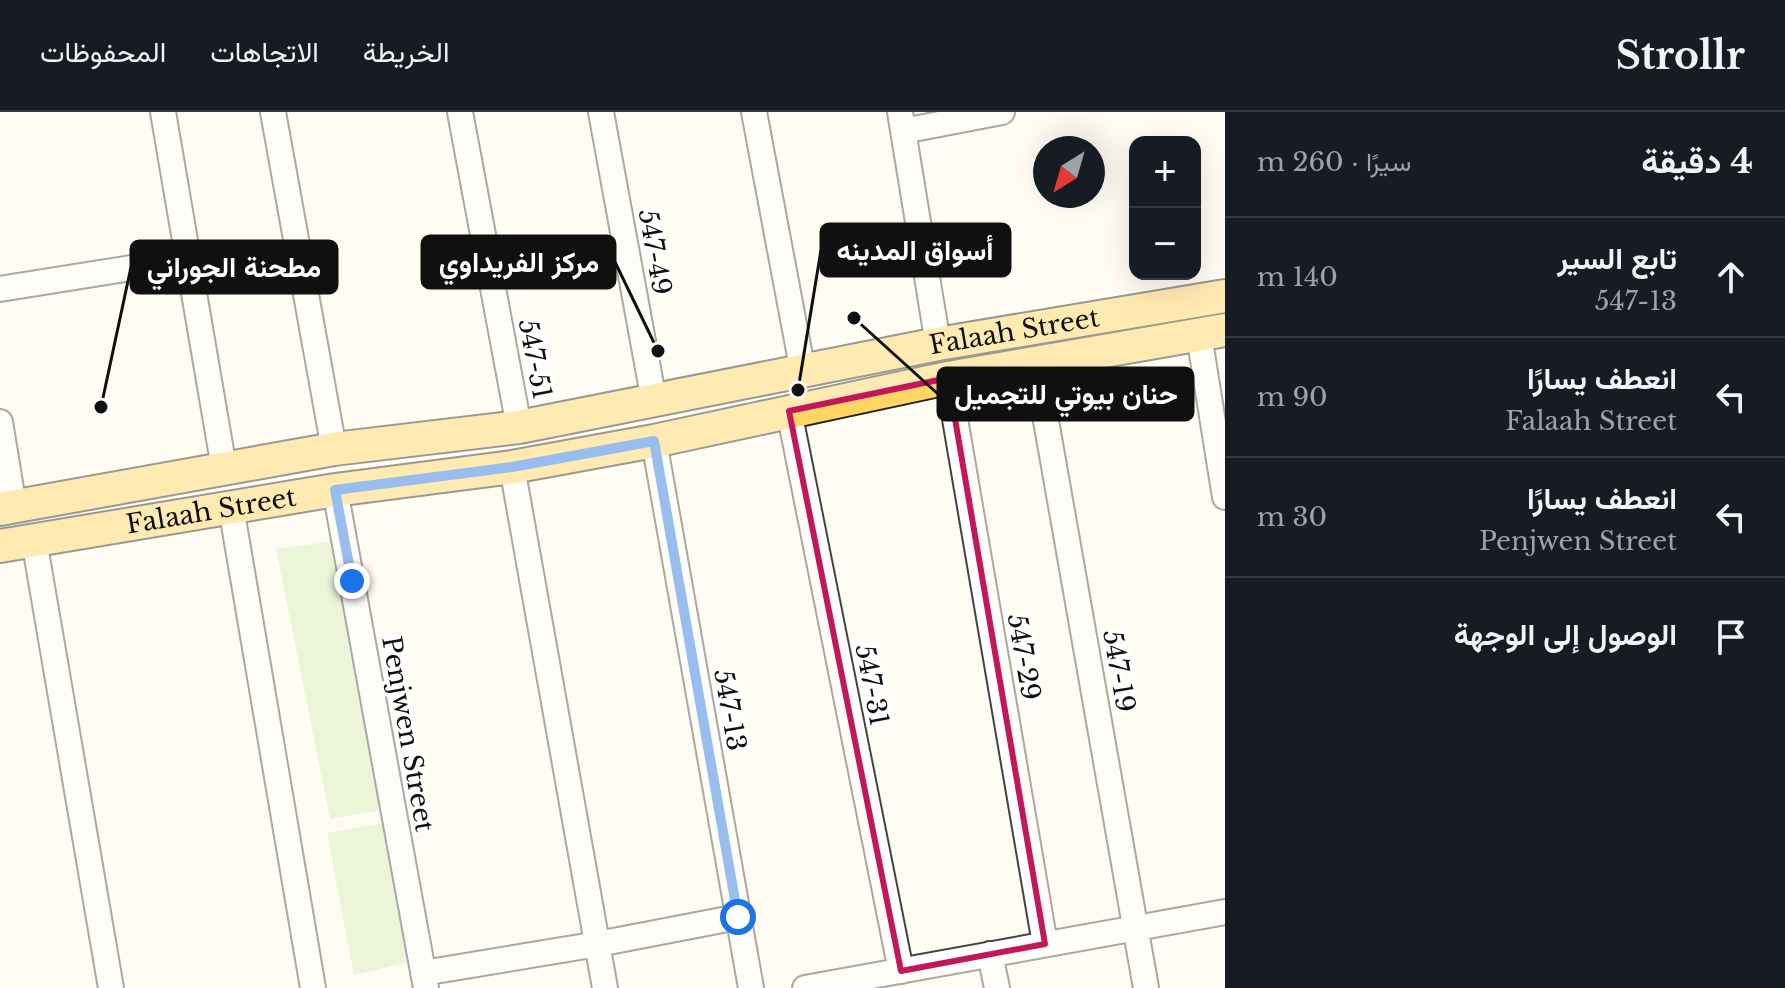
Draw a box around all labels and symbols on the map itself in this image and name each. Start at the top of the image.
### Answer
north arrow [1033,136,1105,208]
street label: 547-49 [632,207,678,297]
callout: أسواق المدينه [821,224,1010,276]
text: أسواق المدينه [836,233,994,268]
callout: مركز الفريداوي [422,236,615,288]
callout: مطحنة الجوراني [131,241,337,293]
text: مركز الفريداوي [439,245,599,286]
text: مطحنة الجوراني [147,250,321,291]
street label: Falaah Street [926,301,1102,361]
street label: 547-51 [512,316,558,402]
callout: حنان بيوتي للتجميل [938,368,1193,420]
text: حنان بيوتي للتجميل [954,377,1178,418]
street label: Falaah Street [124,481,299,541]
route end [334,563,370,599]
street label: 547-29 [1001,611,1047,703]
street label: 547-19 [1096,627,1142,715]
street label: Penjwen Street [375,634,441,834]
street label: 547-31 [848,642,896,728]
street label: 547-13 [707,667,753,753]
route start [720,899,756,935]

